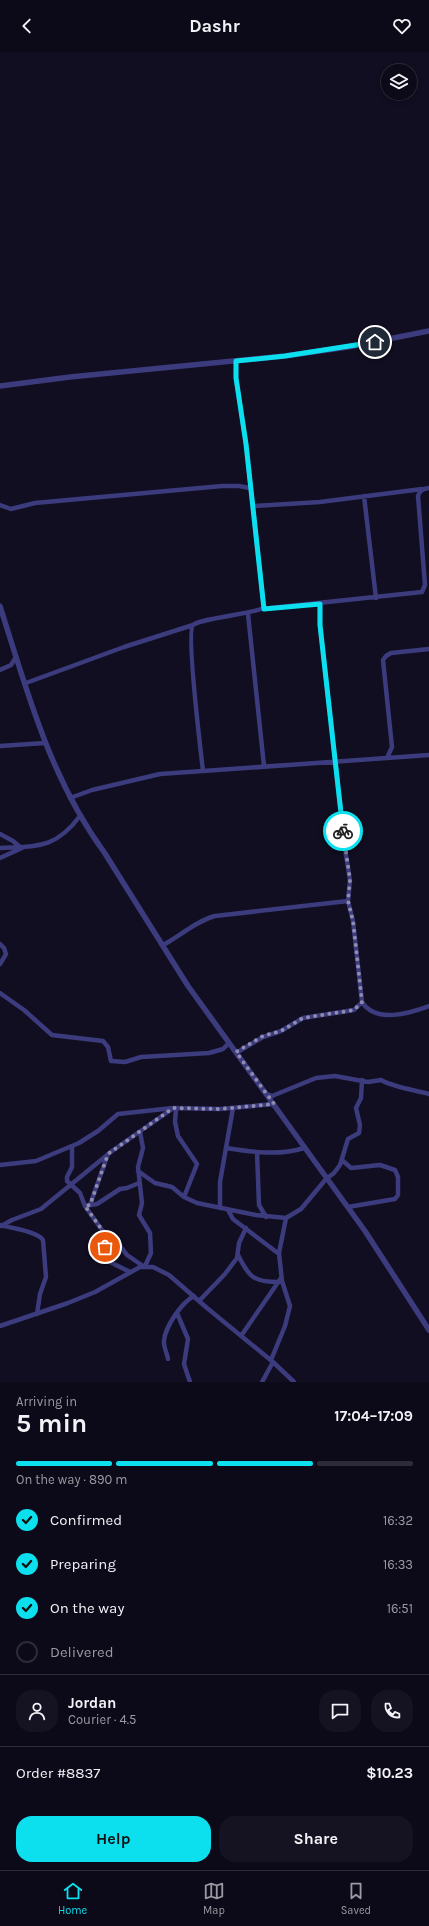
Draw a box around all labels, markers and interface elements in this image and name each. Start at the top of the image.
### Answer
icon: back [16,15,38,37]
text: Dashr [189,15,240,37]
icon: heart [391,15,413,37]
map controls [381,64,417,100]
button: layers [381,64,417,100]
pin [358,325,392,359]
icon: home [364,331,386,353]
courier [323,811,363,851]
icon: bike [332,820,354,842]
pin [88,1230,122,1264]
icon: bag [94,1236,116,1258]
text: Arriving in [16,1394,77,1409]
text: 17:04–17:09 [334,1407,413,1425]
text: 5 min [16,1408,87,1439]
text: On the way · 890 m [16,1472,127,1487]
icon: check [16,1509,38,1531]
text: Confirmed [50,1511,122,1529]
text: 16:32 [383,1513,413,1528]
icon: check [16,1553,38,1575]
text: Preparing [50,1555,116,1573]
text: 16:33 [383,1557,413,1572]
icon: check [16,1597,38,1619]
text: On the way [50,1599,124,1617]
text: 16:51 [387,1601,413,1616]
text: Delivered [50,1643,114,1661]
button: person [16,1690,58,1732]
button: chat [319,1690,361,1732]
button: phone [371,1690,413,1732]
text: Jordan [68,1694,116,1712]
text: Courier · 4.5 [68,1712,136,1727]
text: Order #8837 [16,1764,100,1782]
text: $10.23 [366,1764,413,1782]
button: Help [16,1816,211,1862]
button: Share [219,1816,413,1862]
tab: Home [58,1880,87,1917]
tab: Map [203,1880,225,1917]
tab: Saved [341,1880,371,1917]

